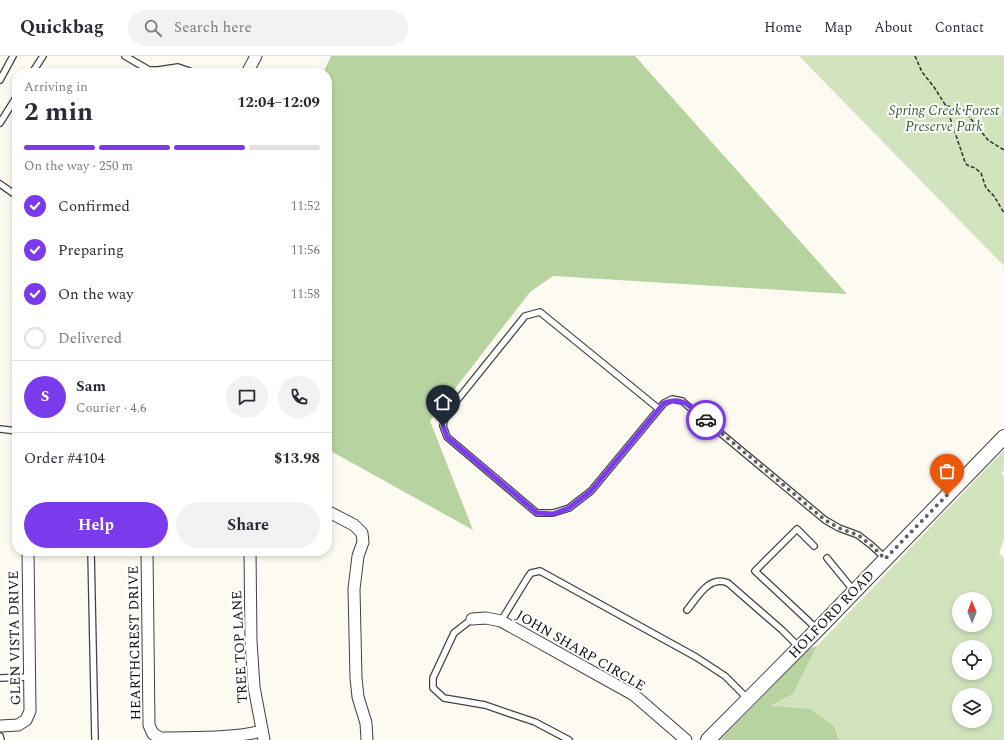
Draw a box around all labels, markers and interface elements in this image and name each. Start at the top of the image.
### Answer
search box [128,10,408,46]
text: Quickbag [20,13,104,42]
text: Search here [174,16,252,39]
icon: search [142,17,164,39]
text: Home [764,17,802,38]
text: Map [824,17,852,38]
text: About [874,17,913,38]
text: Contact [935,17,984,38]
text: Arriving in [24,77,88,97]
text: 12:04–12:09 [237,91,320,114]
text: 2 min [24,92,93,132]
park label: Spring Creek Forest Preserve Park [889,100,1000,137]
text: On the way · 250 m [24,156,133,176]
icon: check [24,195,46,217]
text: Confirmed [58,195,130,218]
text: 11:52 [291,196,320,216]
icon: check [24,239,46,261]
text: Preparing [58,239,124,262]
text: 11:56 [291,240,320,260]
icon: check [24,283,46,305]
text: On the way [58,283,133,306]
text: 11:58 [291,284,320,304]
text: Delivered [58,327,122,350]
text: Sam [76,375,106,398]
button: chat [226,376,268,418]
button: phone [278,376,320,418]
text: S [41,385,49,408]
pin [426,385,460,426]
icon: home [432,391,454,413]
text: Courier · 4.6 [76,398,146,418]
courier [686,400,726,440]
icon: car [695,409,717,431]
text: Order #4104 [24,447,105,470]
text: $13.98 [274,447,320,470]
pin [930,454,964,495]
icon: bag [936,460,958,482]
button: Help [24,502,168,548]
button: Share [176,502,320,548]
street label: HEARTHCREST DRIVE [123,565,146,721]
street label: HOLFORD ROAD [783,565,879,663]
street label: GLEN VISTA DRIVE [3,571,26,705]
street label: TREE TOP LANE [226,590,253,704]
north arrow [952,592,992,632]
map controls [952,592,992,728]
street label: JOHN SHARP CIRCLE [512,605,649,696]
button: locate [952,640,992,680]
button: layers [952,688,992,728]

